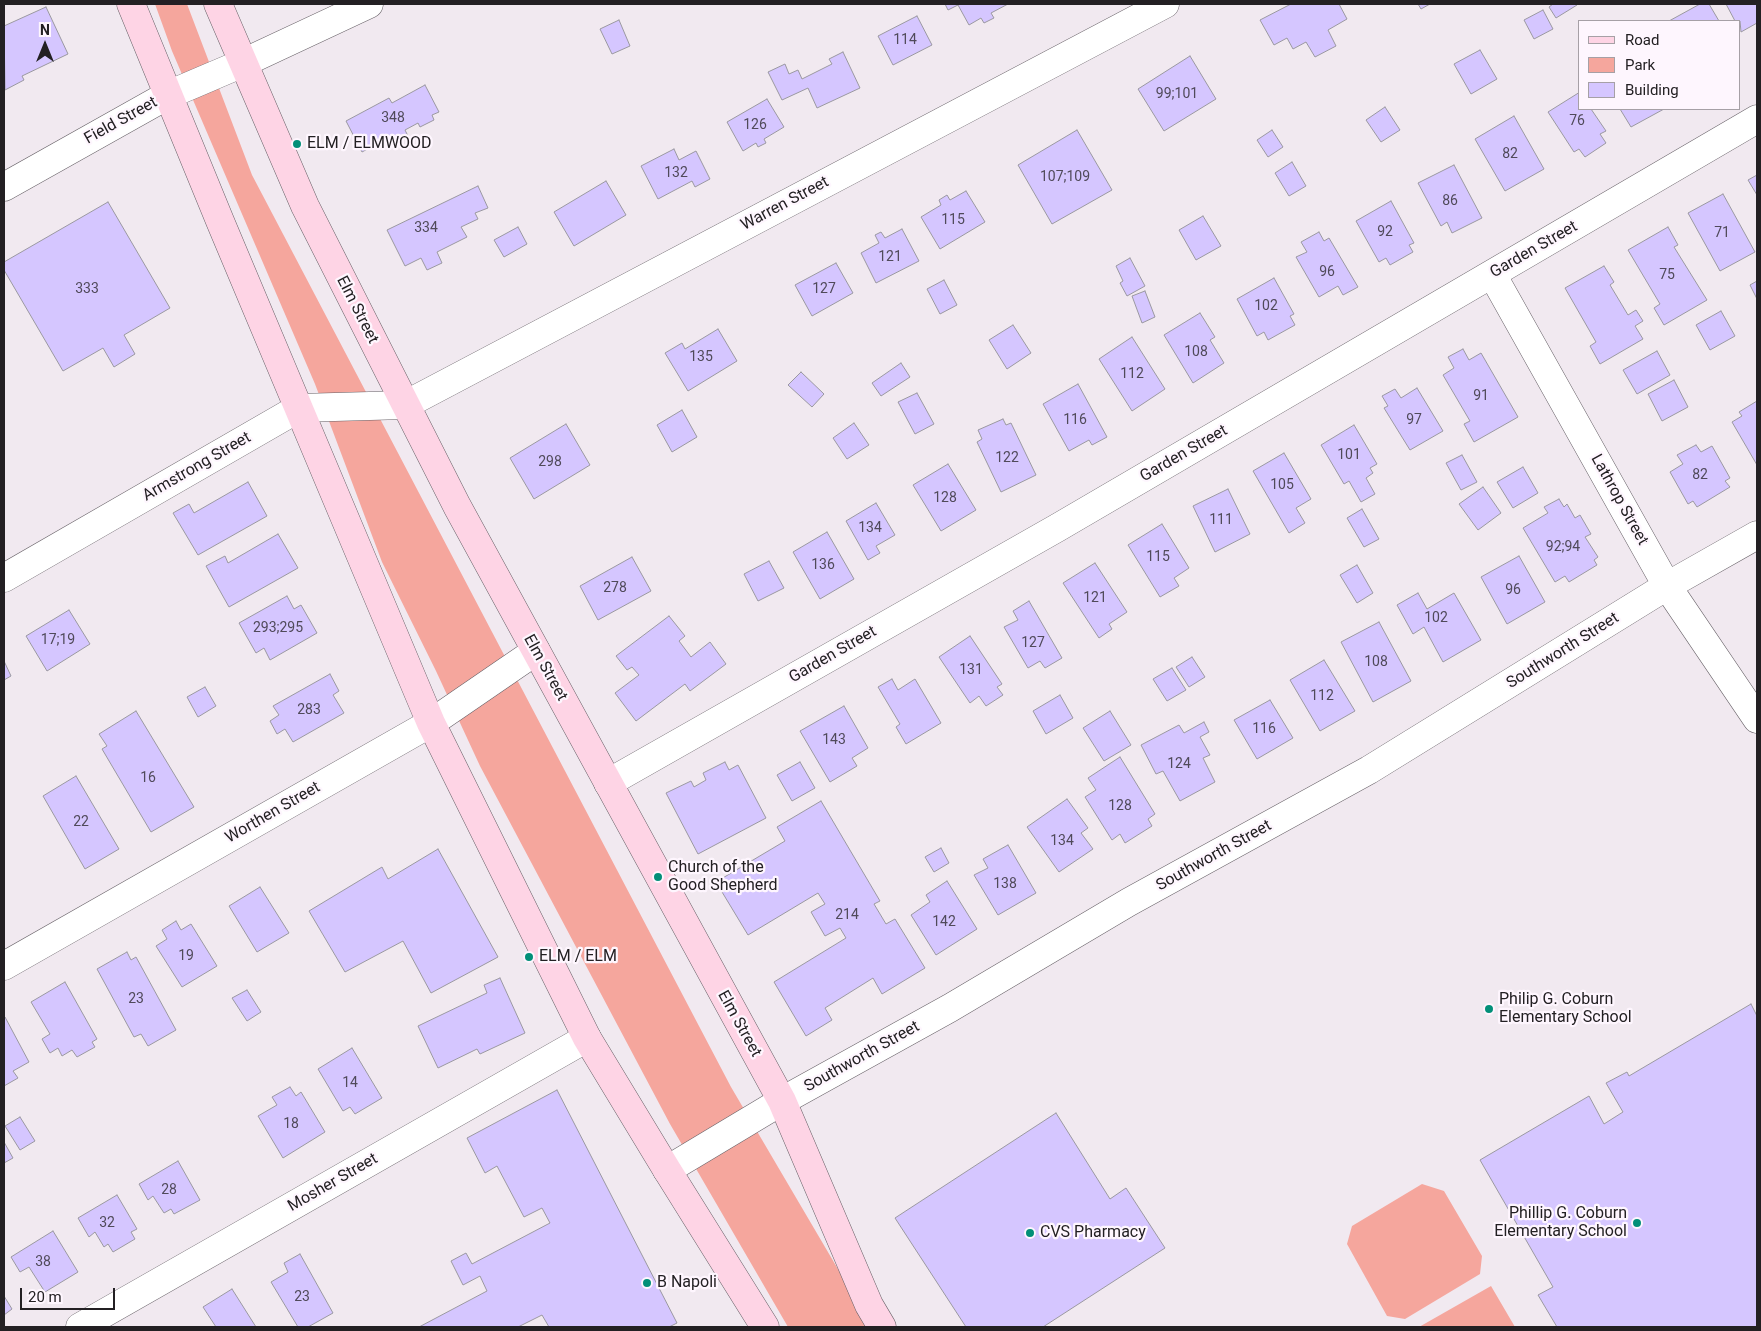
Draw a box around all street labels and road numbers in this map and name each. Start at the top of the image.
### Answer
street label: Field Street [81,93,161,149]
street label: Warren Street [738,173,832,235]
street label: Garden Street [1487,217,1581,283]
street label: Elm Street [332,273,382,347]
street label: Garden Street [1137,421,1231,487]
street label: Armstrong Street [139,428,255,506]
street label: Lathrop Street [1586,451,1652,549]
street label: Southworth Street [1503,609,1623,693]
street label: Garden Street [786,622,880,688]
street label: Elm Street [519,631,571,705]
street label: Worthen Street [222,778,324,848]
street label: Southworth Street [1153,816,1275,896]
street label: Elm Street [713,987,765,1061]
street label: Southworth Street [801,1017,923,1097]
street label: Mosher Street [285,1150,381,1216]

